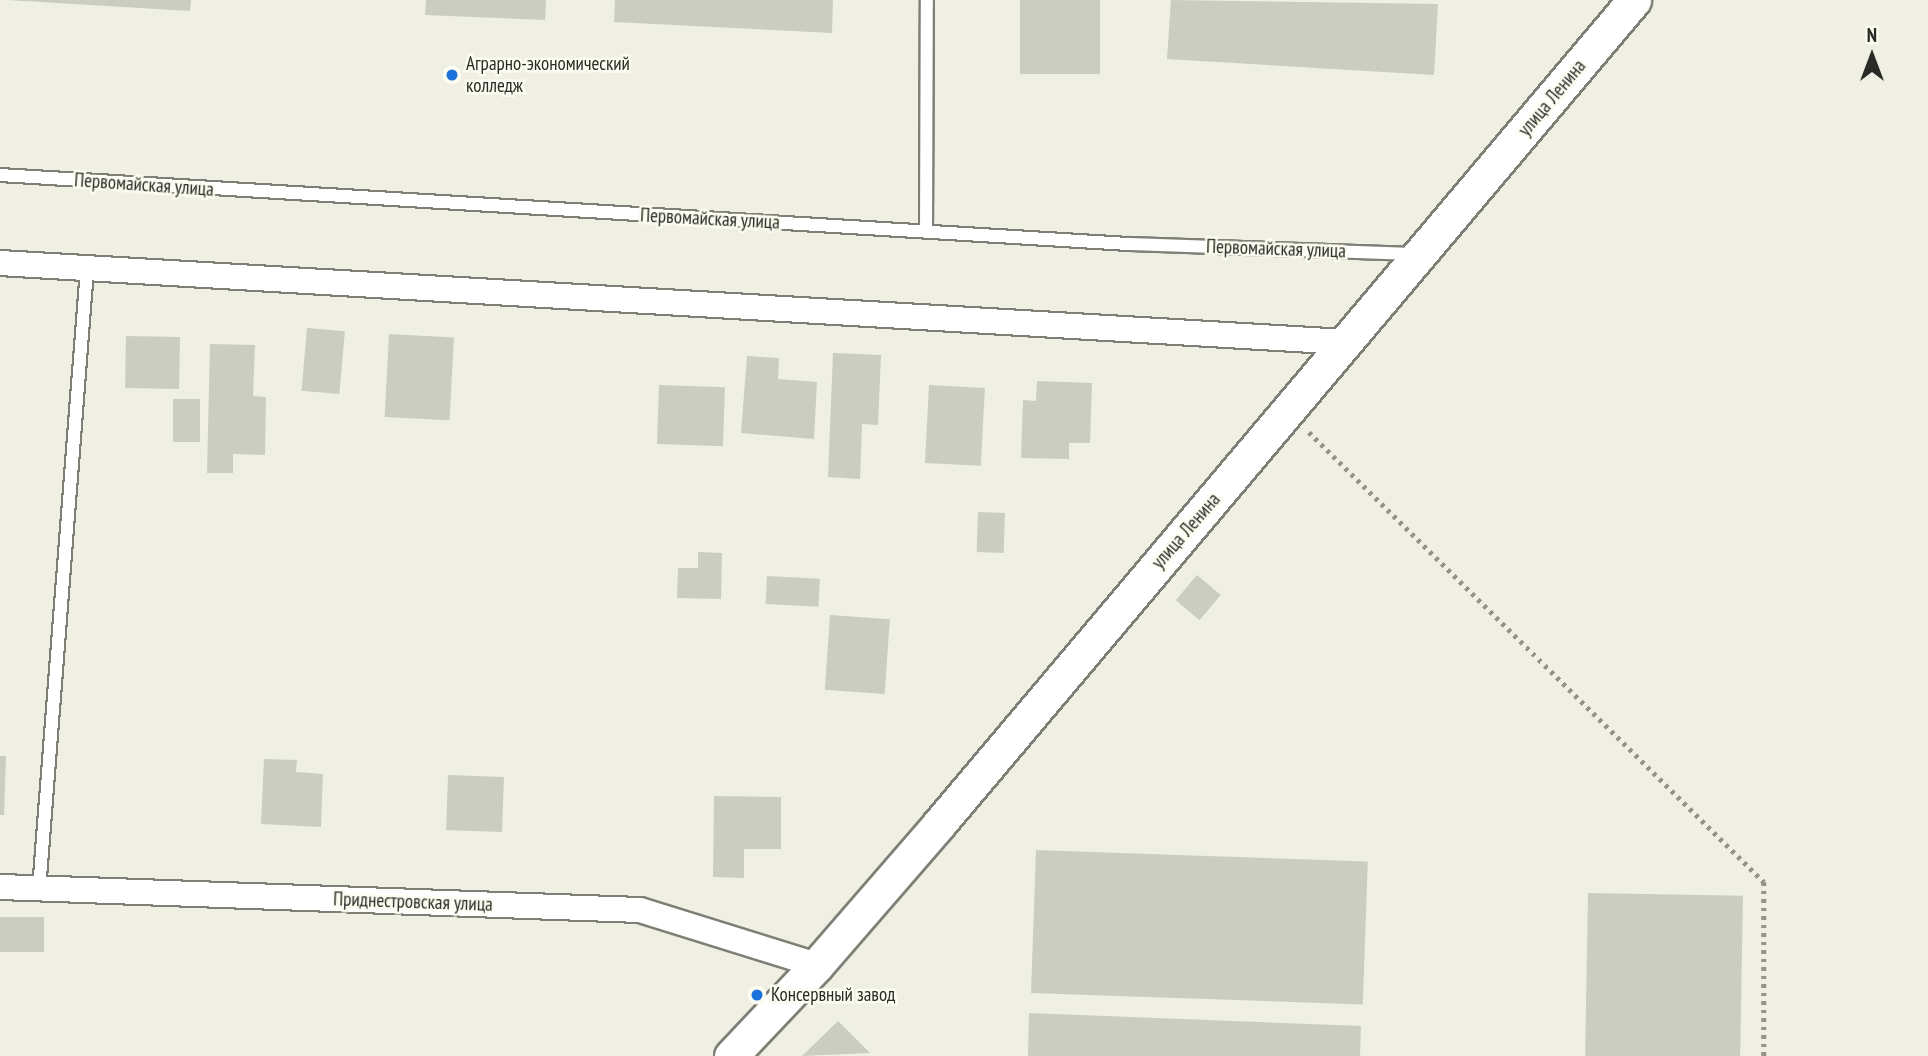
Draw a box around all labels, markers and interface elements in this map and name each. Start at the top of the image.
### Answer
north arrow [1837,21,1907,91]
text: N [1867,23,1877,47]
place label: Аграрно-экономический колледж [466,53,630,97]
street label: улица Ленина [1513,55,1591,141]
marker: Аграрно-экономический колледж [444,67,460,83]
street label: Первомайская улица [73,169,215,201]
street label: Первомайская улица [640,204,780,234]
street label: Первомайская улица [1206,235,1346,263]
street label: улица Ленина [1147,488,1225,574]
street label: Приднестровская улица [333,888,493,916]
place label: Консервный завод [771,984,895,1006]
marker: Консервный завод [749,987,765,1003]

